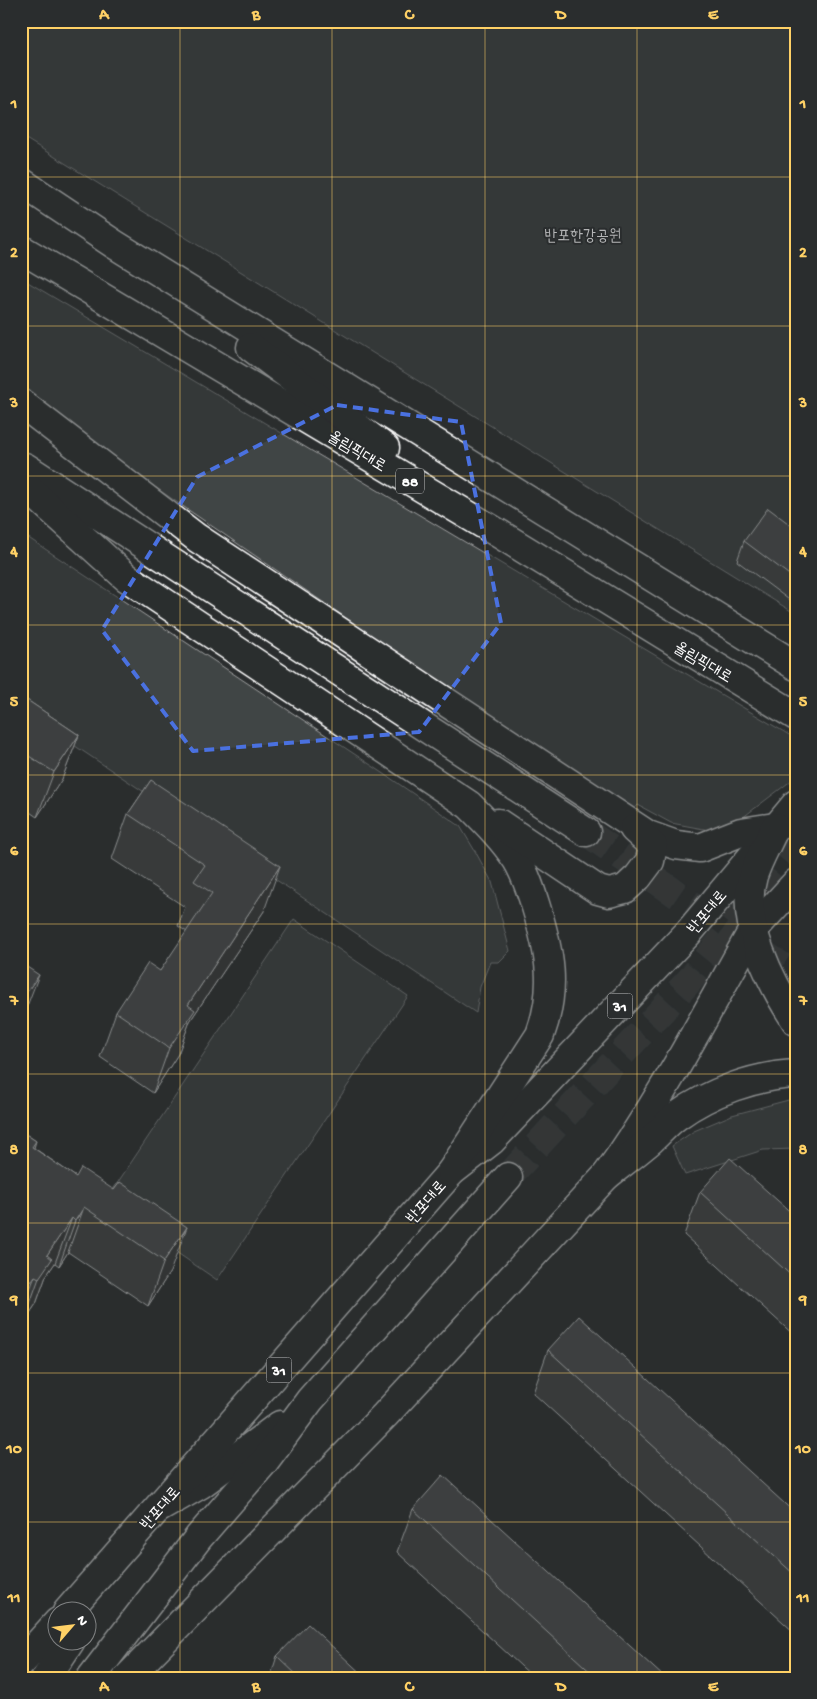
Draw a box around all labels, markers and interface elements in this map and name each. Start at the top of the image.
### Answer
text: A [98,7,110,26]
text: B [251,7,261,26]
text: C [404,7,415,26]
text: D [554,7,567,26]
text: E [708,7,719,26]
text: 1 [10,96,17,115]
text: 1 [799,96,806,115]
park label: 반포한강공원 [544,228,622,247]
text: 2 [10,245,18,264]
text: 2 [799,245,807,264]
text: 3 [9,395,18,414]
text: 3 [798,395,807,414]
street label: 올림픽대로 [324,428,389,478]
road number: 88 [396,468,424,494]
text: 4 [9,544,18,563]
text: 4 [798,544,807,563]
street label: 올림픽대로 [670,639,735,689]
text: 5 [10,694,19,713]
text: 5 [799,694,808,713]
text: 6 [10,843,19,862]
text: 6 [799,843,808,862]
street label: 반포대로 [685,887,733,939]
text: 7 [9,993,19,1012]
text: 7 [798,993,808,1012]
road number: 31 [608,994,632,1018]
text: 8 [10,1142,19,1161]
text: 8 [799,1142,808,1161]
street label: 반포대로 [404,1178,452,1229]
text: 9 [9,1292,18,1311]
text: 9 [798,1292,807,1311]
road number: 31 [266,1358,292,1382]
text: 10 [5,1441,22,1460]
text: 10 [794,1441,811,1460]
street label: 반포대로 [138,1484,186,1535]
text: 11 [7,1590,20,1609]
text: 11 [796,1590,809,1609]
north arrow [48,1602,98,1652]
text: N [72,1613,91,1629]
text: A [98,1679,110,1698]
text: B [251,1679,261,1698]
text: C [404,1679,415,1698]
text: D [554,1679,567,1698]
text: E [708,1679,719,1698]

